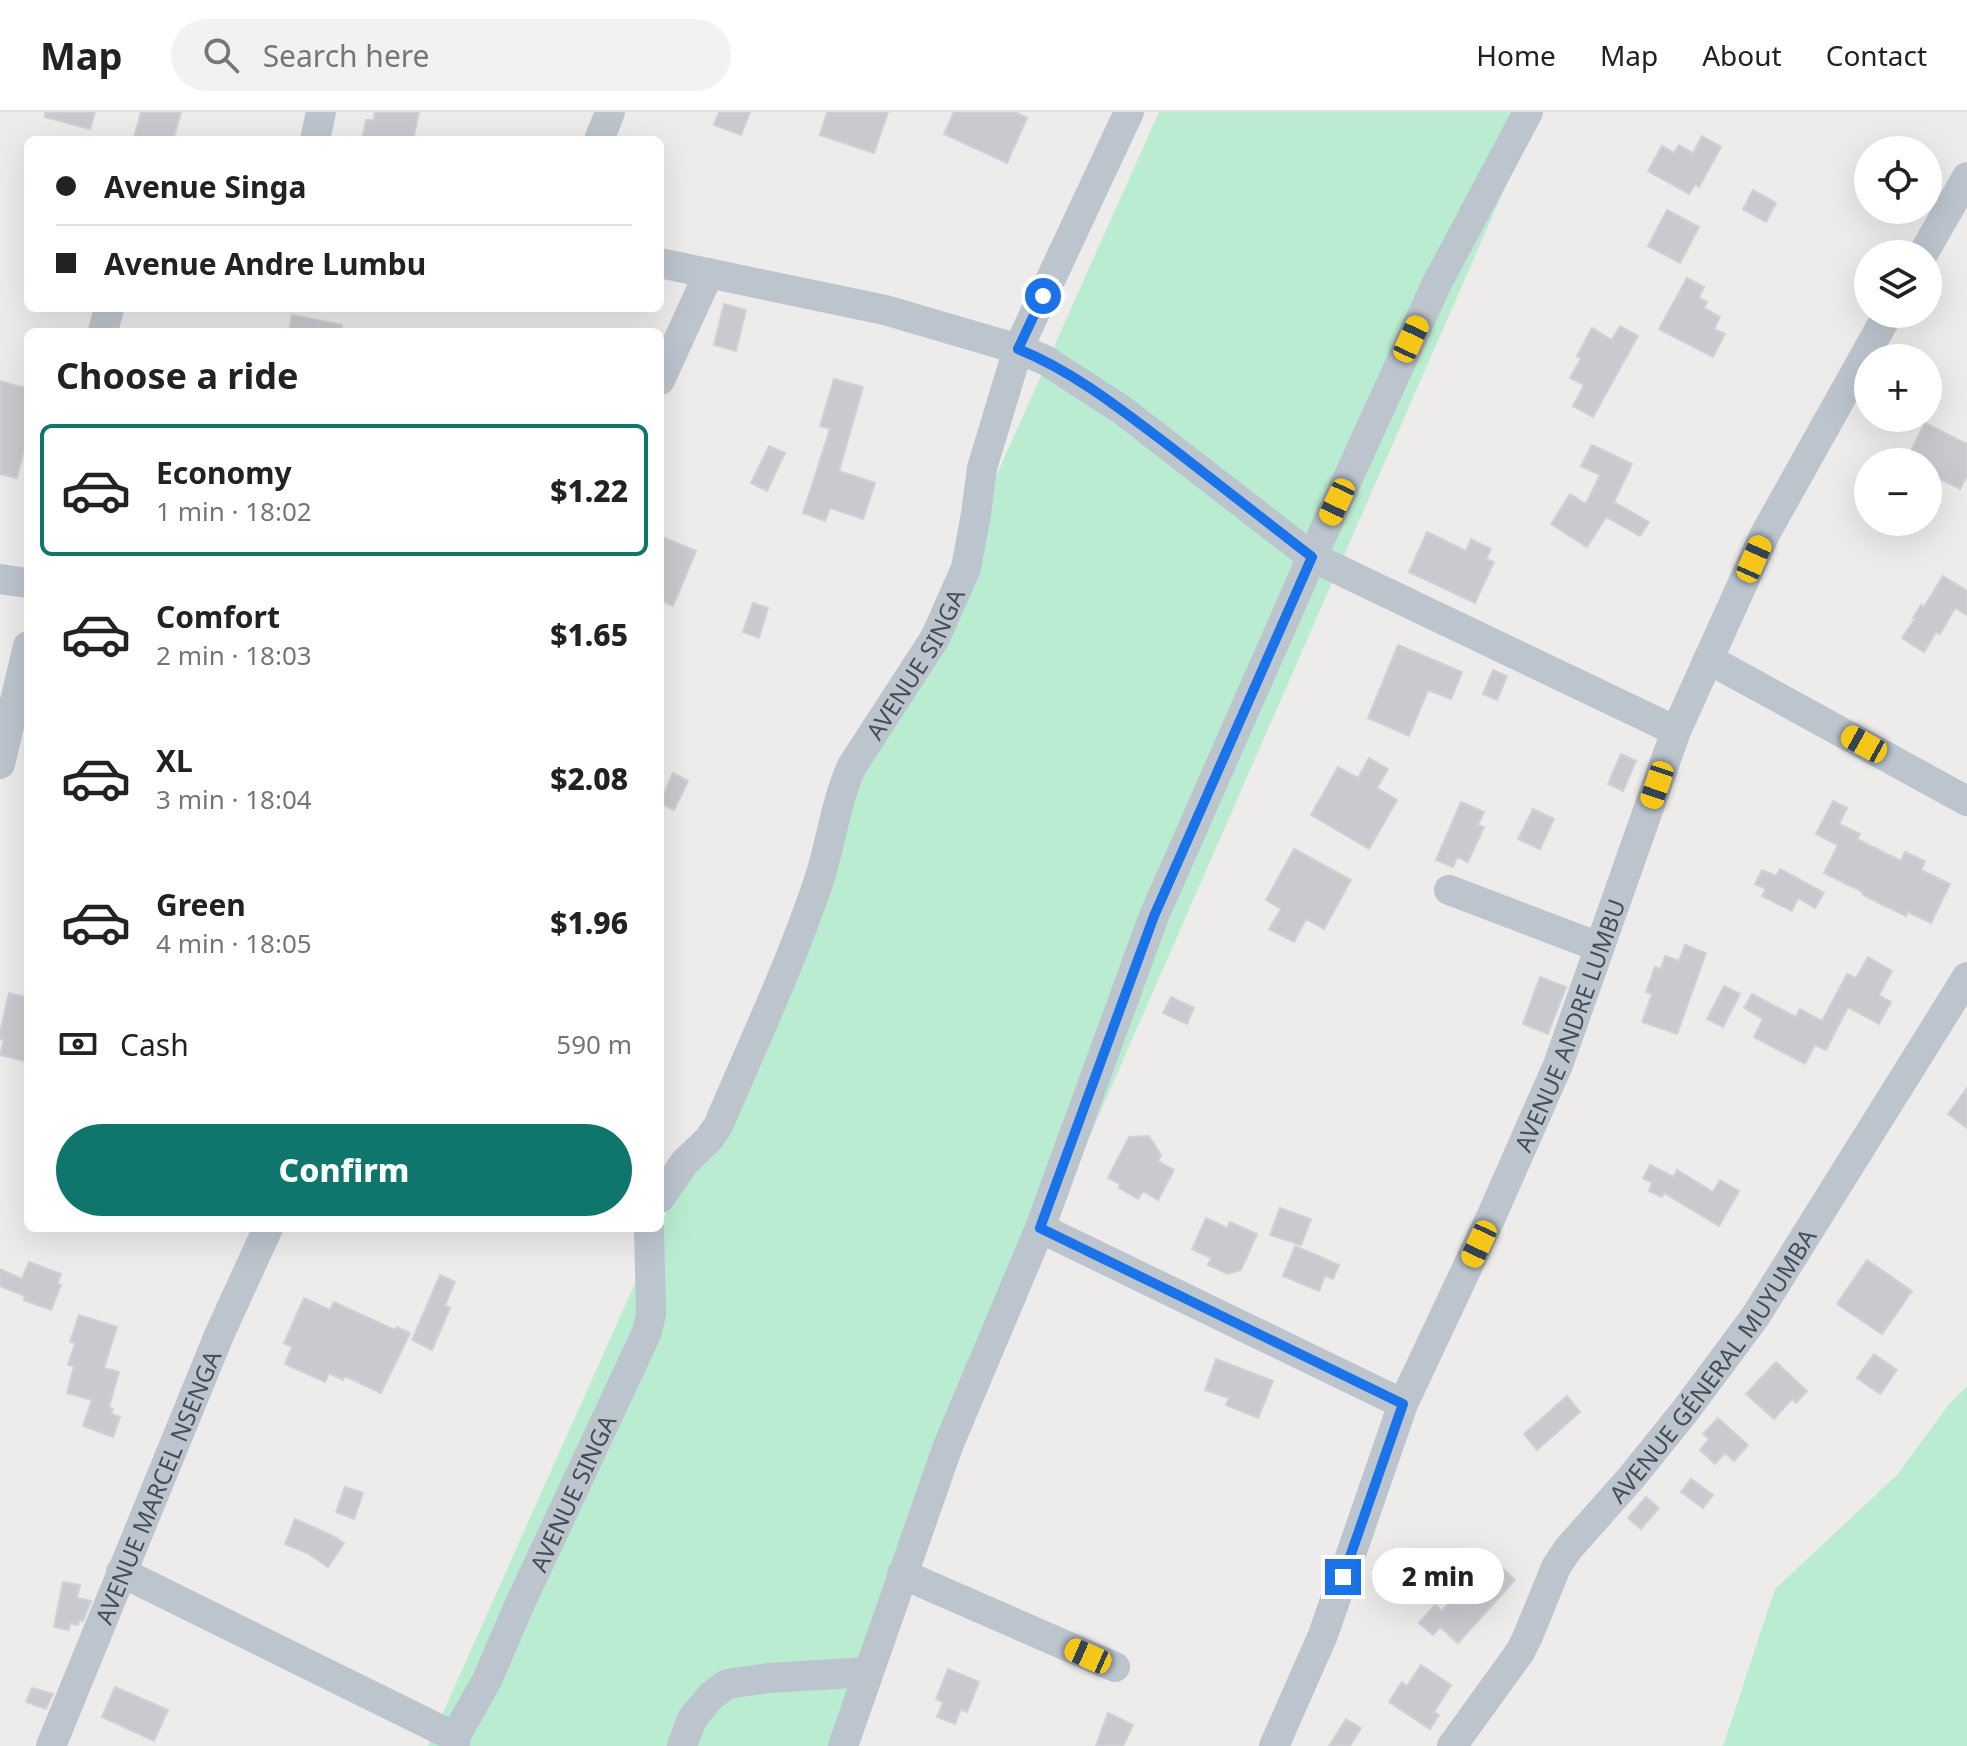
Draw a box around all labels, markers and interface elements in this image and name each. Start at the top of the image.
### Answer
search box [171,19,731,91]
text: Map [40,29,123,81]
icon: search [199,33,243,77]
text: Search here [263,35,430,76]
text: Home [1476,36,1556,74]
text: Map [1600,36,1658,74]
text: About [1702,36,1782,74]
text: Contact [1826,36,1927,74]
map controls [1854,136,1942,536]
button: locate [1854,136,1942,224]
text: Avenue Singa [104,166,306,207]
button: layers [1854,240,1942,328]
text: Avenue Andre Lumbu [104,243,426,284]
route start [1025,278,1061,314]
car [1390,312,1432,366]
button: + [1854,344,1942,432]
text: Choose a ride [56,351,298,400]
button: − [1854,448,1942,536]
text: Economy [156,452,292,493]
icon: car [60,454,132,526]
text: $1.22 [550,470,628,511]
car [1316,475,1358,529]
text: 1 min · 18:02 [156,493,312,529]
car [1733,532,1775,586]
street label: AVENUE SINGA [857,583,972,745]
text: Comfort [156,596,280,637]
icon: car [60,598,132,670]
text: $1.65 [550,614,628,655]
text: 2 min · 18:03 [156,637,312,673]
car [1837,722,1891,766]
text: XL [156,740,193,781]
icon: car [60,742,132,814]
text: $2.08 [550,758,628,799]
car [1638,758,1676,812]
text: 3 min · 18:04 [156,781,312,817]
text: Green [156,884,246,925]
icon: car [60,886,132,958]
street label: AVENUE ANDRE LUMBU [1506,894,1632,1156]
text: $1.96 [550,902,628,943]
text: 4 min · 18:05 [156,925,312,961]
icon: cash [56,1022,100,1066]
text: Cash [120,1024,189,1065]
text: 590 m [556,1026,632,1062]
button: Confirm [56,1124,632,1216]
car [1458,1217,1500,1271]
street label: AVENUE GÉNERAL MUYUMBA [1601,1221,1823,1509]
street label: AVENUE MARCEL NSENGA [86,1344,228,1629]
street label: AVENUE SINGA [521,1408,623,1577]
callout: 2 min [1371,1549,1503,1605]
text: 2 min [1402,1558,1474,1594]
route end [1325,1559,1361,1595]
car [1061,1635,1115,1677]

